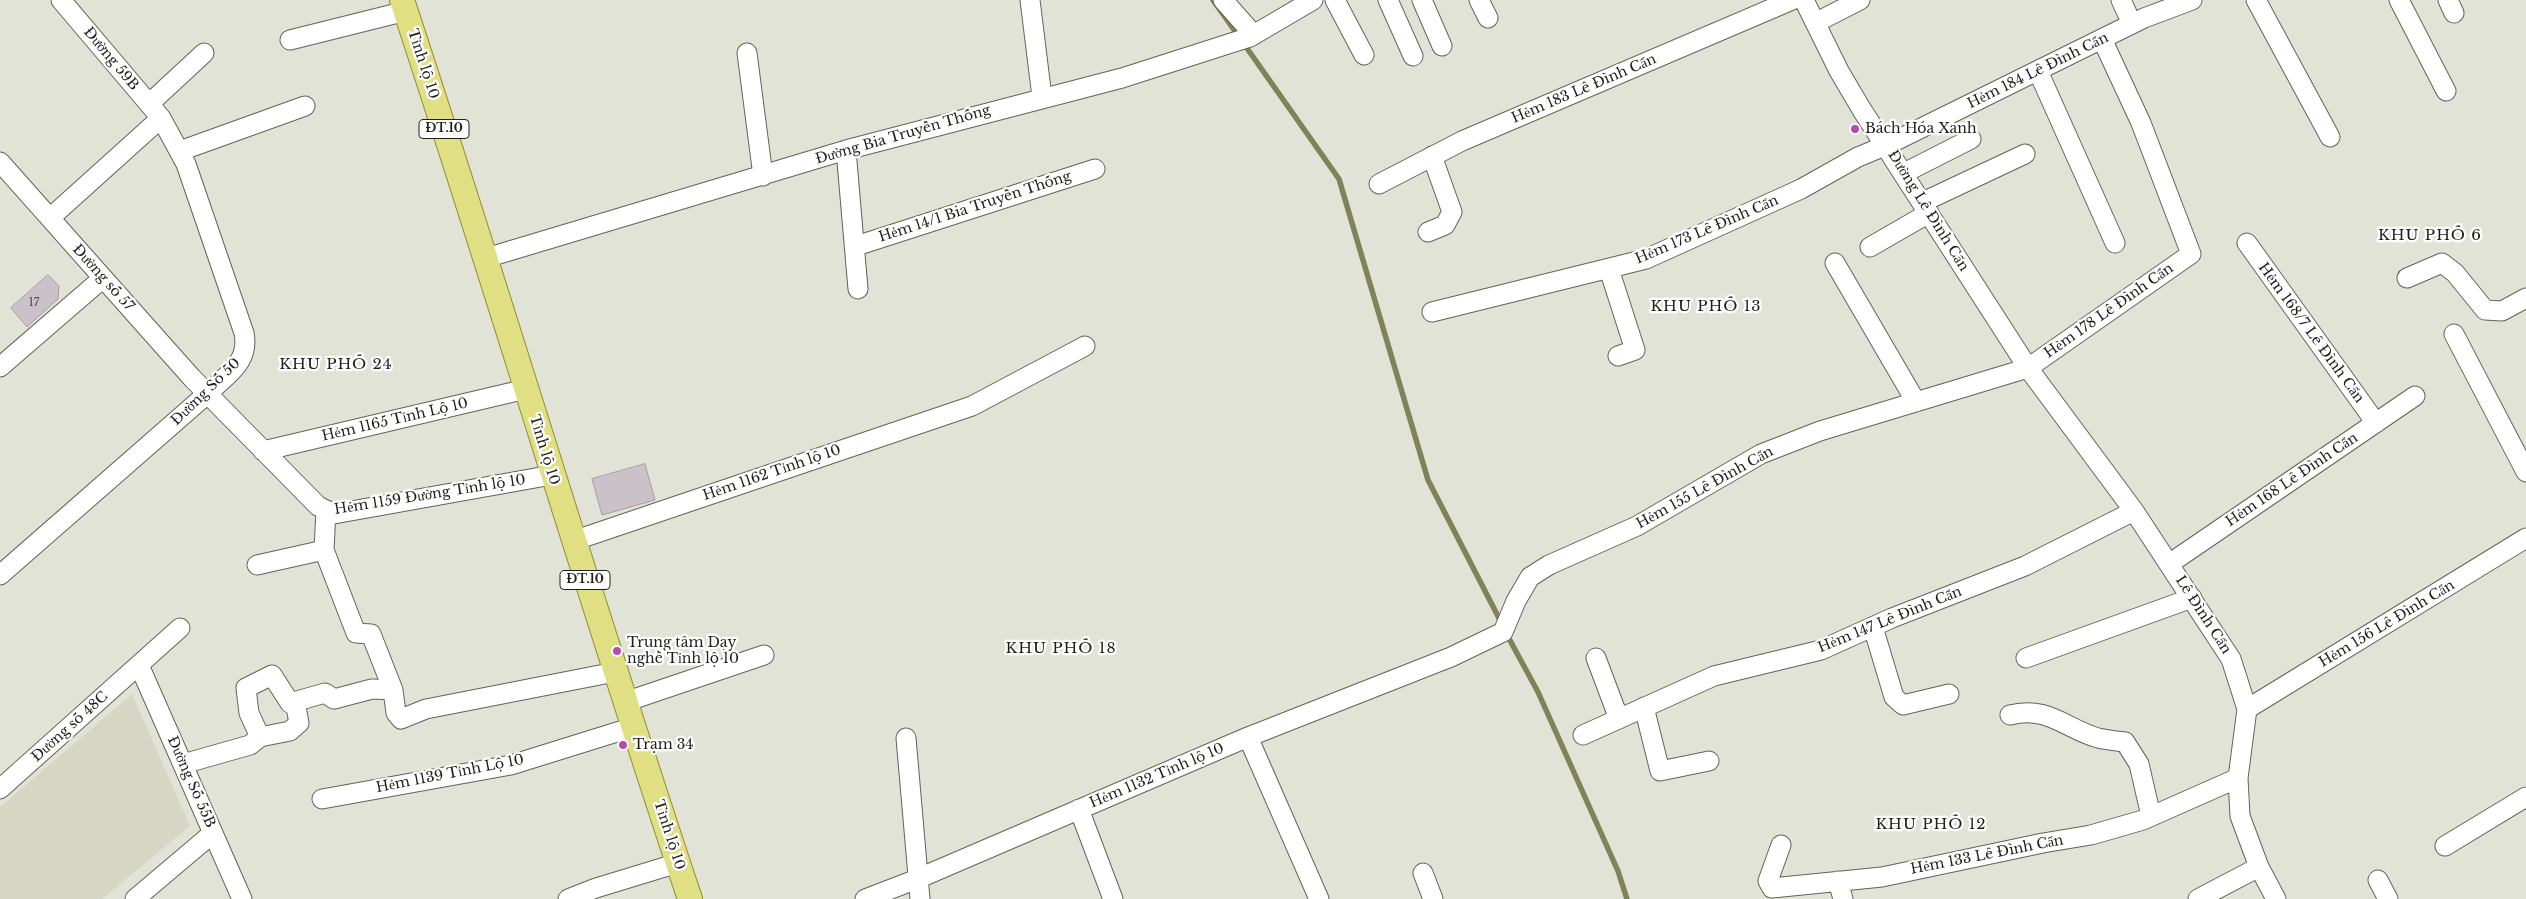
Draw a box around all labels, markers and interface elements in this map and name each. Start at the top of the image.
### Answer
street label: Đường 59B [80,24,142,94]
street label: Tỉnh lộ 10 [404,27,442,101]
street label: Hẻm 184 Lê Đình Cẩn [1965,30,2111,112]
street label: Hẻm 183 Lê Đình Cẩn [1509,51,1659,127]
street label: Đường Bia Truyền Thống [814,102,992,168]
road number: ĐT.10 [419,120,469,138]
place label: Bách Hóa Xanh [1865,121,1977,137]
marker: Bách Hóa Xanh [1849,123,1861,135]
street label: Đường Lê Đình Cẩn [1884,148,1972,274]
street label: Hẻm 14/1 Bia Truyền Thống [877,168,1073,246]
street label: Hẻm 173 Lê Đình Cẩn [1633,192,1781,268]
district label: KHU PHỐ 6 [2377,227,2483,245]
street label: Đường số 57 [69,241,137,315]
street label: Hẻm 178 Lê Đình Cẩn [2041,260,2177,362]
street label: Hẻm 168/7 Lê Đình Cẩn [2254,260,2368,406]
house number: 17 [29,296,39,310]
district label: KHU PHỐ 13 [1649,298,1763,316]
street label: Đường Số 50 [168,355,244,429]
district label: KHU PHỐ 24 [278,356,394,374]
street label: Hẻm 1165 Tỉnh Lộ 10 [320,395,470,445]
street label: Tỉnh lộ 10 [525,413,563,487]
street label: Hẻm 168 Lê Đình Cẩn [2223,430,2361,530]
street label: Hẻm 1162 Tỉnh lộ 10 [701,441,843,505]
street label: Hẻm 155 Lê Đình Cẩn [1634,443,1776,533]
street label: Hẻm 1159 Đường Tỉnh lộ 10 [333,472,527,518]
road number: ĐT.10 [560,570,610,590]
street label: Lê Đình Cẩn [2172,573,2234,657]
street label: Hẻm 156 Lê Đình Cẩn [2316,577,2458,671]
street label: Hẻm 147 Lê Đình Cẩn [1816,583,1964,657]
place label: Trung tâm Dạy nghề Tỉnh lộ 10 [627,635,739,668]
district label: KHU PHỐ 18 [1004,640,1118,658]
marker: Trung tâm Dạy nghề Tỉnh lộ 10 [611,645,623,657]
street label: Đường số 48C [28,688,112,766]
street label: Đường Số 55B [163,734,219,830]
place label: Trạm 34 [633,737,694,753]
marker: Trạm 34 [617,739,629,751]
street label: Hẻm 1132 Tỉnh lộ 10 [1087,740,1227,812]
street label: Hẻm 1139 Tỉnh Lộ 10 [375,751,525,797]
street label: Tỉnh lộ 10 [650,798,688,872]
district label: KHU PHỐ 12 [1874,816,1988,834]
street label: Hẻm 133 Lê Đình Cẩn [1909,832,2065,878]

